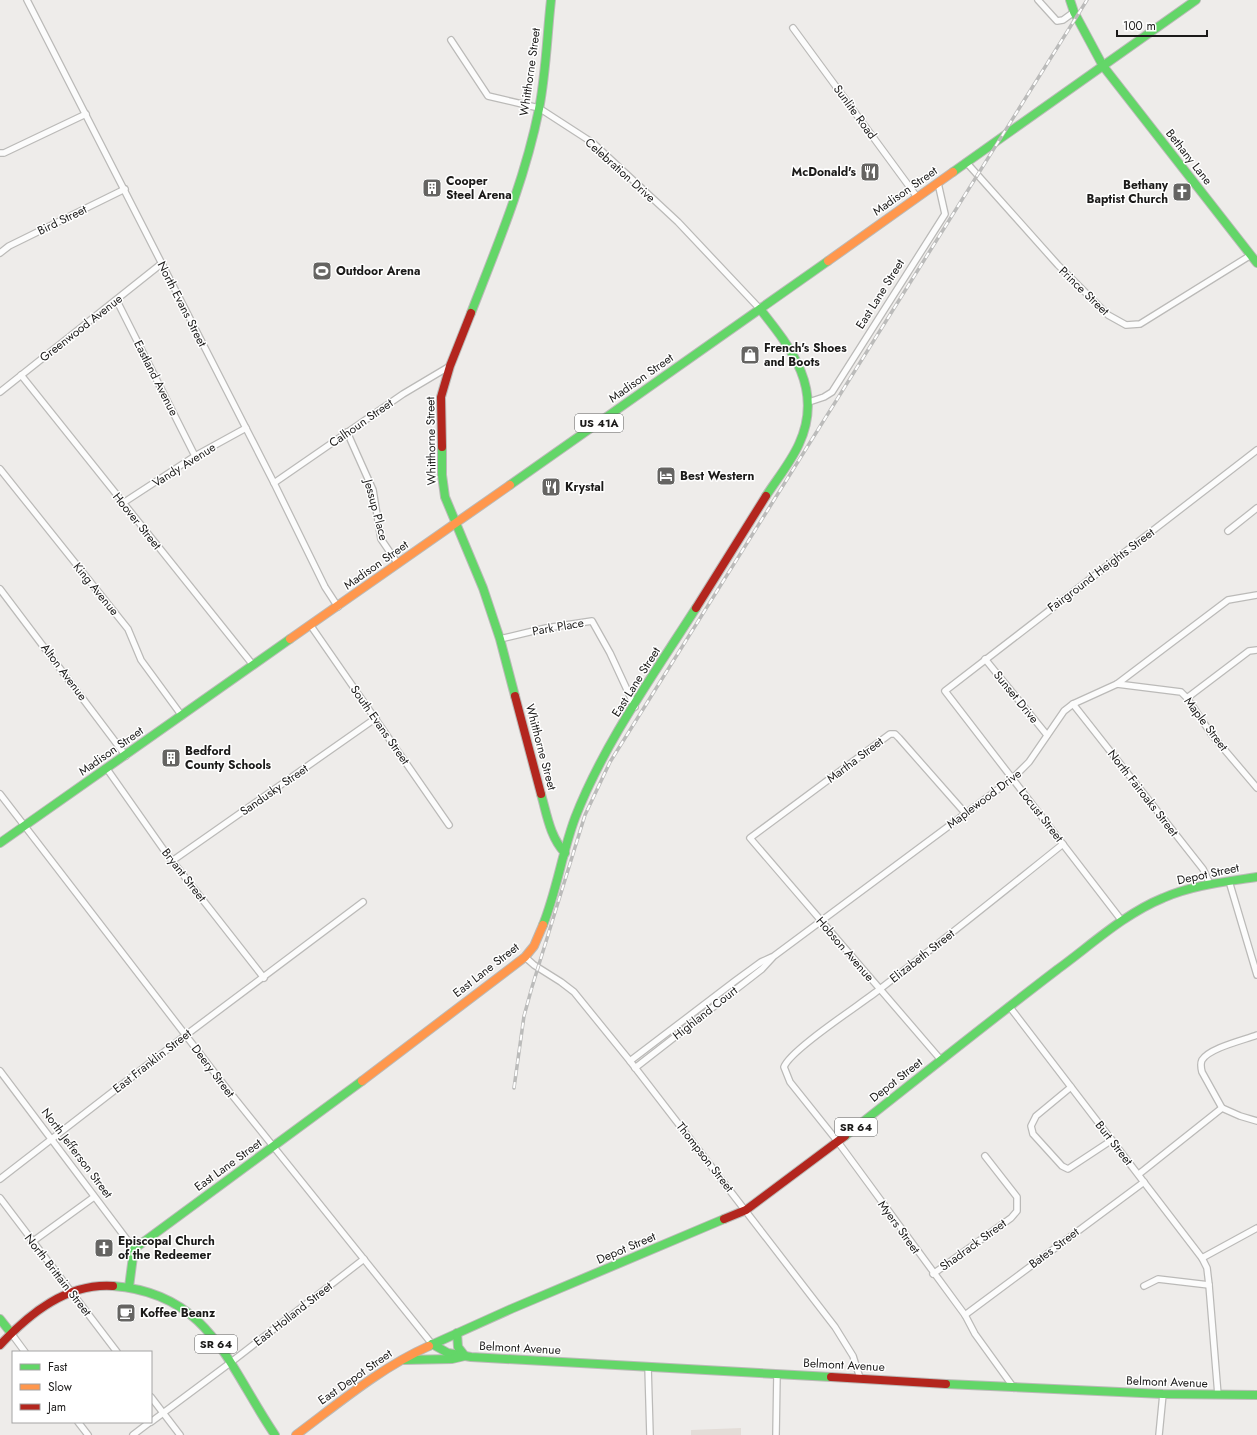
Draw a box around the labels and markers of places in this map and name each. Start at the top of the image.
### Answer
restaurant icon: McDonald's [859,161,881,183]
place label: McDonald's [792,163,857,181]
place label: Cooper Steel Arena [446,172,512,204]
place label: Bethany Baptist Church [1086,176,1169,208]
building icon: Cooper Steel Arena [421,177,443,199]
church icon: Bethany Baptist Church [1171,181,1193,203]
sports icon: Outdoor Arena [311,260,333,282]
place label: Outdoor Arena [336,262,420,280]
place label: French's Shoes and Boots [764,339,847,371]
shop icon: French's Shoes and Boots [739,344,761,366]
hotel icon: Best Western [655,465,677,487]
place label: Best Western [680,467,755,485]
restaurant icon: Krystal [540,476,562,498]
place label: Krystal [565,478,604,496]
place label: Bedford County Schools [185,742,272,774]
building icon: Bedford County Schools [160,747,182,769]
place label: Episcopal Church of the Redeemer [118,1232,215,1264]
church icon: Episcopal Church of the Redeemer [93,1237,115,1259]
cafe icon: Koffee Beanz [115,1302,137,1324]
place label: Koffee Beanz [140,1304,216,1322]

